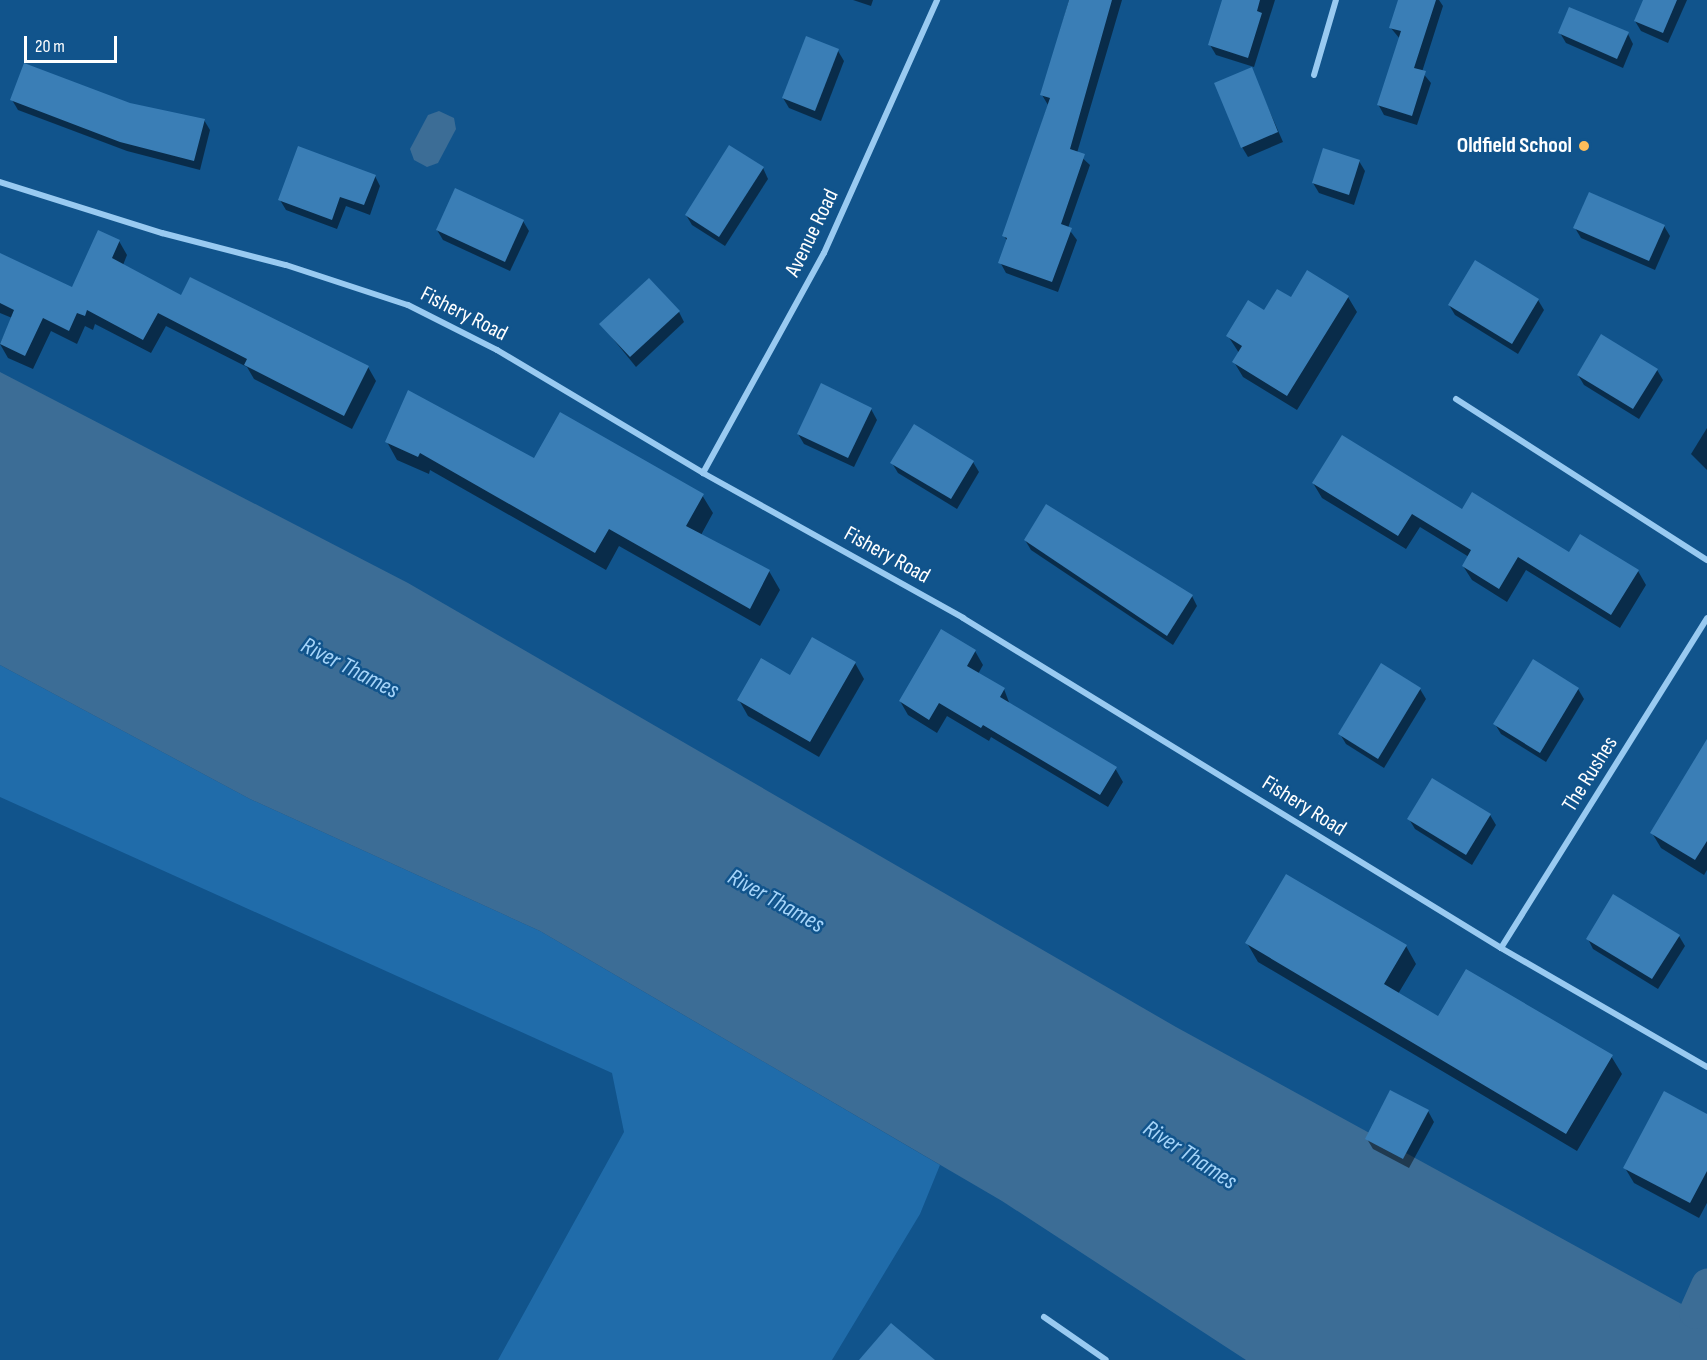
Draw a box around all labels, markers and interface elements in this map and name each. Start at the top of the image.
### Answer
scale bar [27,24,120,62]
text: 20 m [35,36,65,57]
place label: Oldfield School [1457,133,1572,159]
marker: Oldfield School [1577,139,1591,153]
street label: Avenue Road [780,185,844,281]
street label: Fishery Road [416,281,512,347]
street label: Fishery Road [839,521,935,589]
water label: River Thames [296,631,404,705]
street label: The Rushes [1557,731,1623,817]
street label: Fishery Road [1257,770,1351,842]
water label: River Thames [723,863,829,939]
water label: River Thames [1138,1114,1242,1196]

